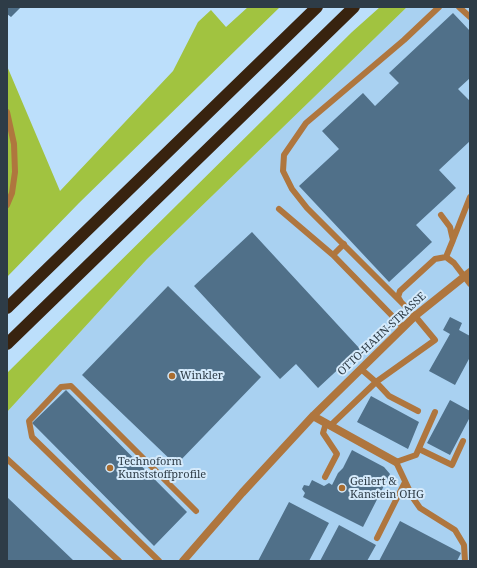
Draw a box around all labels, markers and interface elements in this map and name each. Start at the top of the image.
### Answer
street label: OTTO-HAHN-STRASSE [335,290,429,378]
place label: Winkler [180,369,223,383]
marker: Winkler [167,371,177,381]
place label: Technoform Kunststoffprofile [118,455,206,481]
marker: Technoform Kunststoffprofile [105,463,115,473]
place label: Geilert & Kanstein OHG [350,475,424,501]
marker: Geilert & Kanstein OHG [337,483,347,493]

